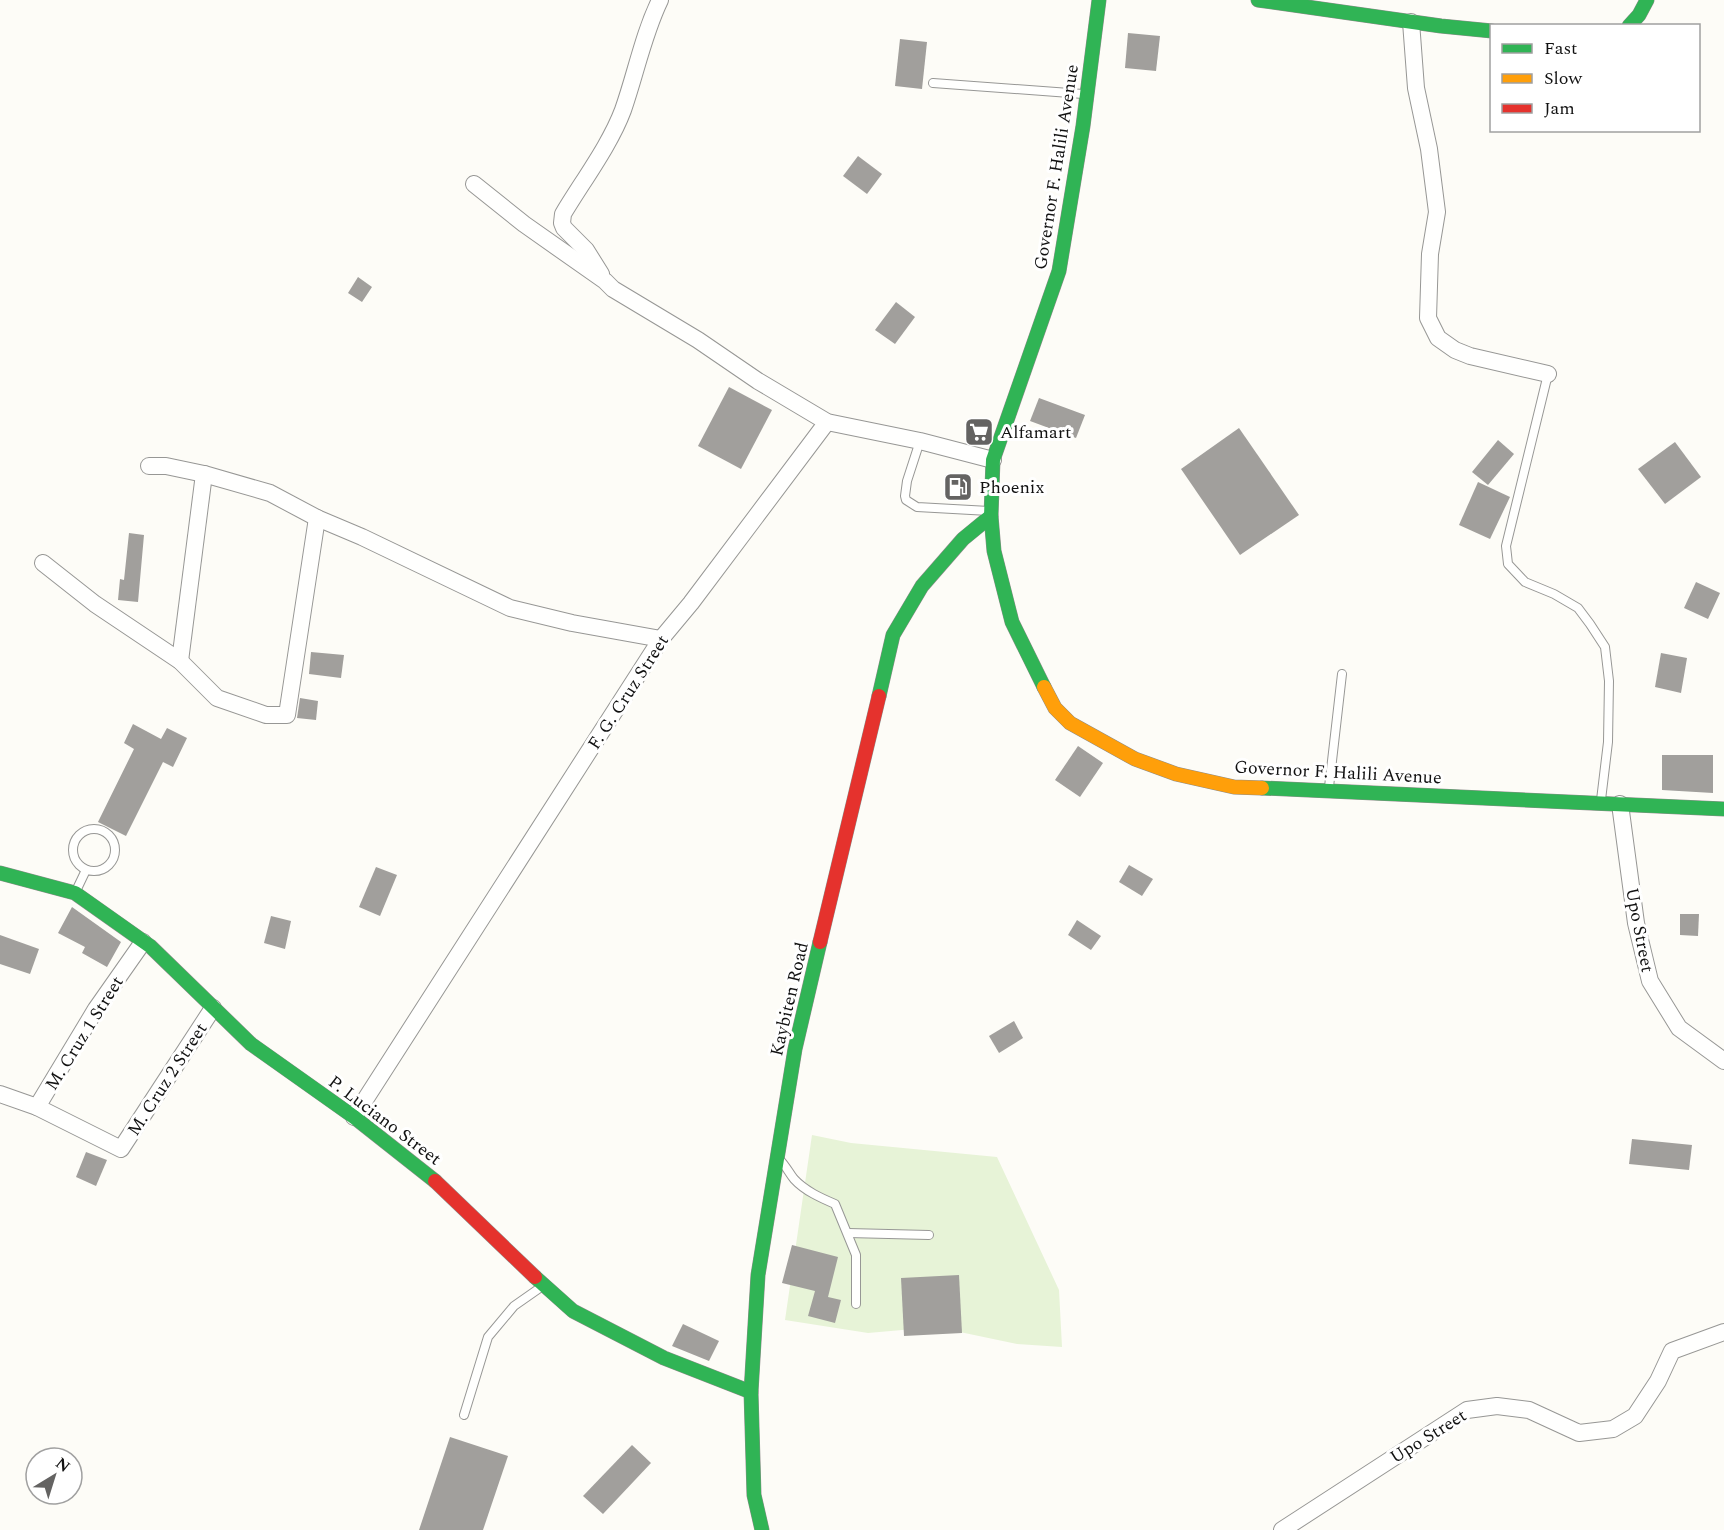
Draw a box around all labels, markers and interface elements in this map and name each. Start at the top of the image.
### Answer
legend [1490,24,1700,132]
text: Fast [1544,35,1577,62]
street label: Governor F. Halili Avenue [1027,62,1086,272]
text: Slow [1544,65,1583,92]
text: Jam [1544,95,1575,122]
supermarket icon: Alfamart [963,416,995,448]
place label: Alfamart [1000,419,1071,446]
fuel station icon: Phoenix [942,471,974,503]
place label: Phoenix [979,474,1045,501]
street label: F. G. Cruz Street [581,629,676,755]
street label: Governor F. Halili Avenue [1234,754,1442,791]
street label: Upo Street [1618,885,1661,975]
street label: Kaybiten Road [763,939,816,1059]
street label: M. Cruz 1 Street [38,971,130,1096]
street label: M. Cruz 2 Street [121,1017,214,1141]
street label: P. Luciano Street [322,1069,447,1172]
street label: Upo Street [1385,1402,1472,1471]
north arrow [24,1446,84,1506]
text: N [50,1451,75,1478]

